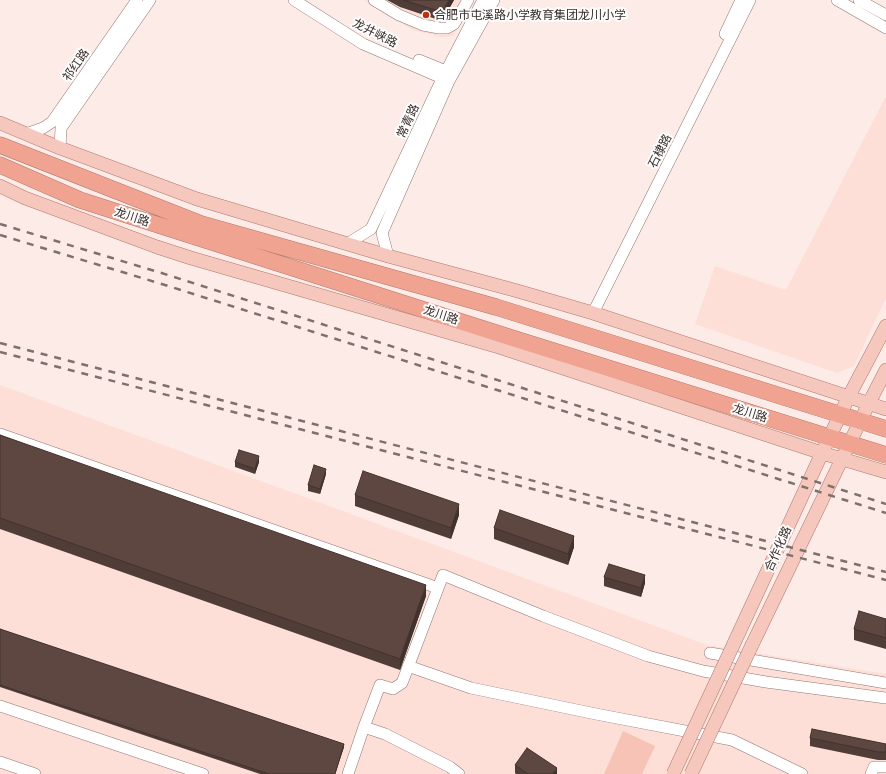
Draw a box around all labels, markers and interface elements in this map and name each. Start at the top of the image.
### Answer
place label: 合肥市屯溪路小学教育集团龙川小学 [434,8,626,22]
marker: 合肥市屯溪路小学教育集团龙川小学 [421,10,431,20]
street label: 龙井峡路 [350,16,400,50]
street label: 祁红路 [60,46,92,84]
street label: 常青路 [394,102,422,140]
street label: 石棣路 [645,132,675,170]
street label: 龙川路 [113,205,151,229]
street label: 龙川路 [422,303,460,327]
street label: 龙川路 [731,401,769,425]
street label: 合作化路 [762,524,794,574]

